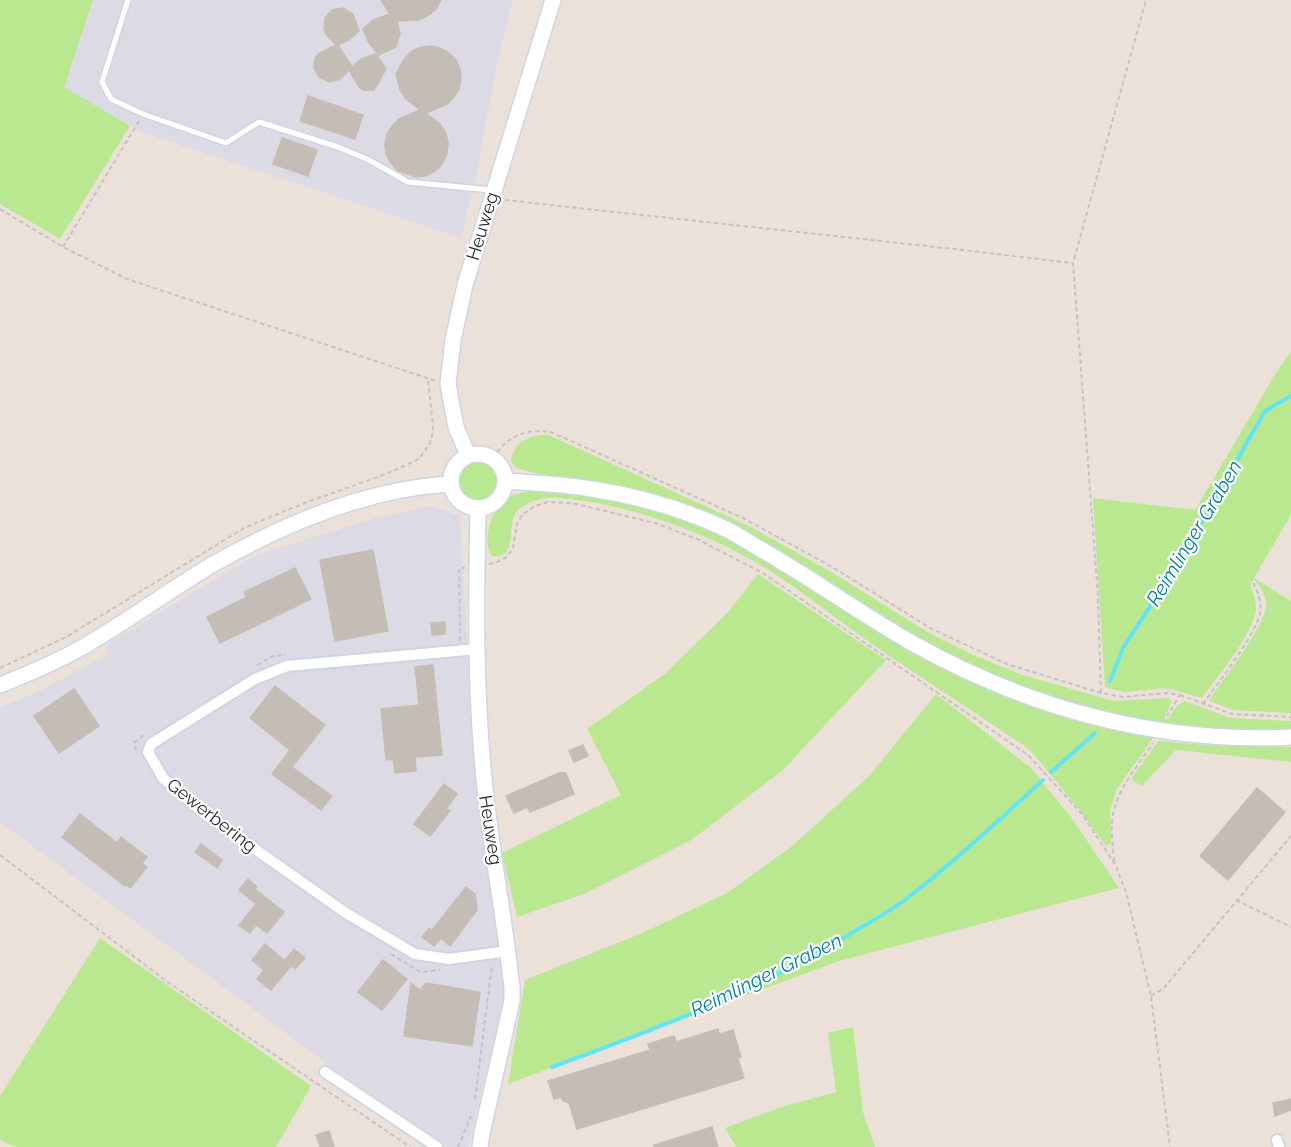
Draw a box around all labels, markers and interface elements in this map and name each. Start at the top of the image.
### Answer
street label: Heuweg [462,189,502,263]
water label: Reimlinger Graben [1141,456,1247,610]
street label: Gewerbering [163,773,261,857]
street label: Heuweg [475,794,507,866]
water label: Reimlinger Graben [686,928,846,1022]

